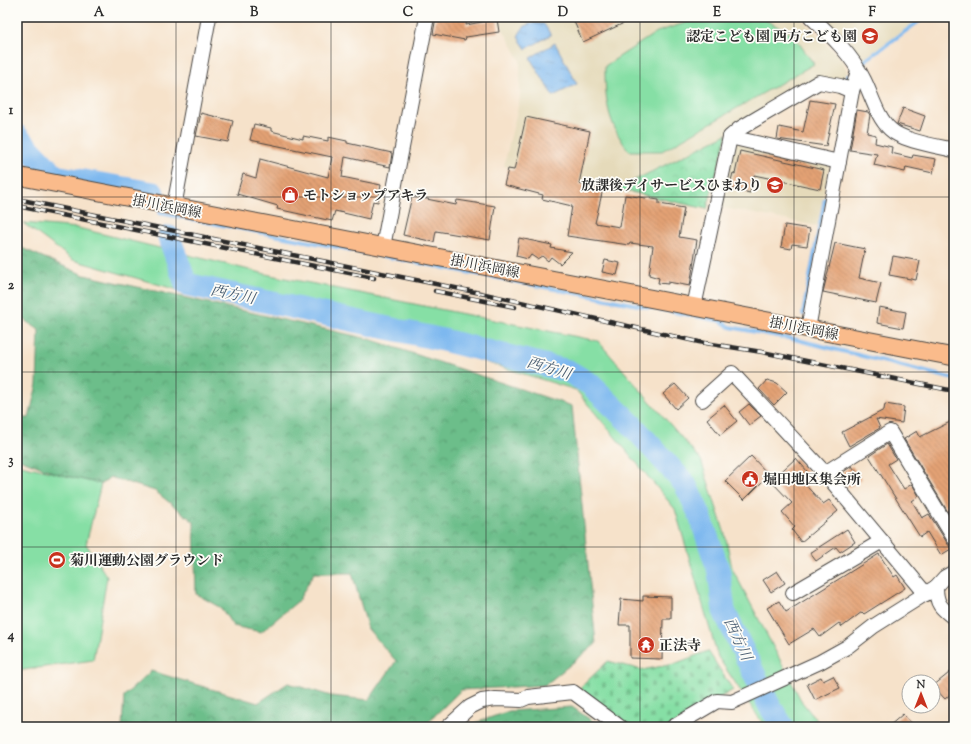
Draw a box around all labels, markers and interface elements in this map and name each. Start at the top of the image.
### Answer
text: A [94,4,105,22]
text: B [250,4,259,22]
text: C [403,4,413,22]
text: D [558,4,568,22]
text: E [713,4,721,22]
text: F [868,4,876,22]
school or university icon: 認定こども園 西方こども園 [860,26,880,46]
place label: 認定こども園 西方こども園 [686,28,857,48]
text: 1 [9,102,14,120]
school or university icon: 放課後デイサービスひまわり [765,175,785,195]
place label: 放課後デイサービスひまわり [581,177,762,197]
shop icon: モトショップアキラ [280,185,300,205]
place label: モトショップアキラ [303,187,428,207]
street label: 掛川浜岡線 [130,191,203,224]
street label: 掛川浜岡線 [448,251,521,284]
text: 2 [8,277,15,295]
water label: 西方川 [208,281,259,311]
street label: 掛川浜岡線 [767,313,840,346]
water label: 西方川 [524,353,575,387]
text: 3 [8,452,14,470]
public building icon: 堀田地区集会所 [740,469,760,489]
place label: 堀田地区集会所 [763,471,861,491]
sports icon: 菊川運動公園グラウンド [47,550,67,570]
place label: 菊川運動公園グラウンド [70,552,224,572]
water label: 西方川 [718,615,757,666]
text: 4 [7,627,15,645]
temple icon: 正法寺 [636,635,656,655]
place label: 正法寺 [659,637,701,657]
north arrow [901,674,941,714]
text: N [916,677,926,693]

